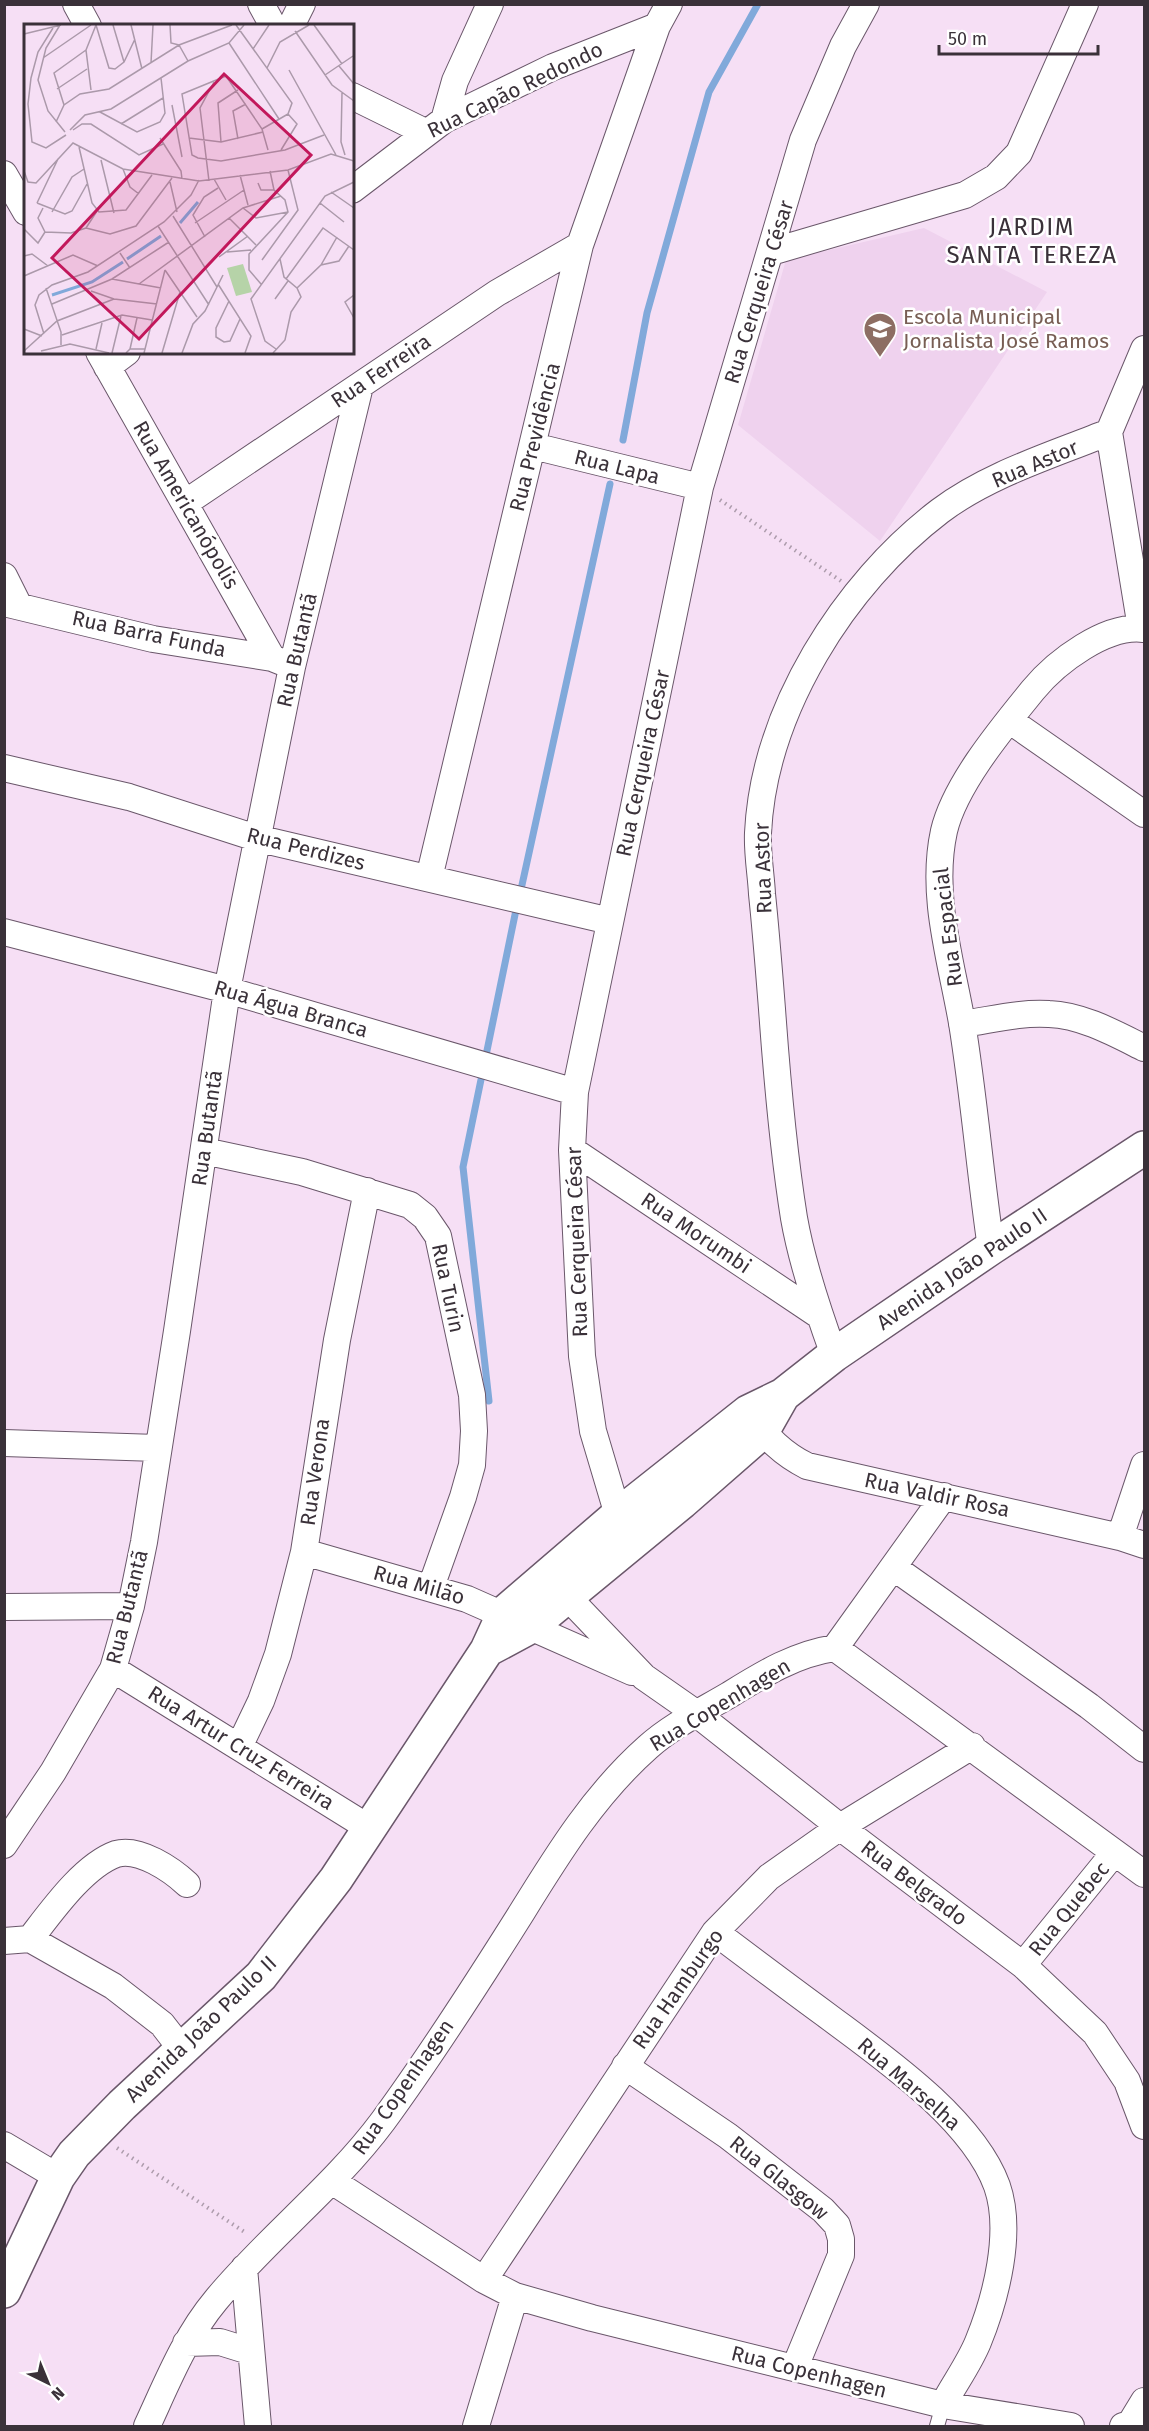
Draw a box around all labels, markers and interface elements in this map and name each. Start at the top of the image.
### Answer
scale bar [939,18,1098,56]
inset map [24,24,354,354]
text: 50 m [948,28,987,50]
street label: Rua Capão Redondo [423,36,607,144]
street label: Rua Cerqueira César [719,197,799,387]
district label: JARDIM SANTA TEREZA [946,213,1118,269]
place label: Escola Municipal Jornalista José Ramos [903,304,1109,354]
school or university icon: Escola Municipal Jornalista José Ramos [862,311,898,358]
street label: Rua Ferreira [326,328,436,414]
street label: Rua Previdência [504,360,566,514]
street label: Rua Americanópolis [127,416,245,594]
street label: Rua Astor [988,434,1082,494]
street label: Rua Lapa [572,444,662,490]
street label: Rua Butantã [271,590,323,710]
street label: Rua Barra Funda [70,605,228,663]
street label: Rua Cerqueira César [610,667,676,859]
street label: Rua Perdizes [244,822,368,876]
street label: Rua Astor [748,822,778,914]
street label: Rua Espacial [928,866,968,988]
street label: Rua Água Branca [211,975,371,1043]
street label: Rua Butantã [186,1068,228,1188]
street label: Rua Cerqueira César [561,1146,593,1338]
street label: Rua Morumbi [636,1187,756,1279]
street label: Avenida João Paulo II [872,1202,1052,1336]
street label: Rua Turin [426,1241,470,1335]
street label: Rua Verona [295,1417,335,1527]
street label: Rua Valdir Rosa [862,1467,1012,1523]
street label: Rua Butantã [100,1547,154,1667]
street label: Rua Milão [370,1560,468,1610]
street label: Rua Copenhagen [645,1653,795,1757]
street label: Rua Artur Cruz Ferreira [143,1680,339,1816]
street label: Rua Belgrado [856,1834,972,1932]
street label: Rua Quebec [1023,1856,1115,1962]
street label: Rua Hamburgo [627,1924,729,2054]
street label: Avenida João Paulo II [120,1950,282,2108]
street label: Rua Copenhagen [347,2014,459,2160]
street label: Rua Marselha [852,2032,966,2136]
street label: Rua Glasgow [724,2130,834,2226]
street label: Rua Copenhagen [728,2340,890,2404]
north arrow [18,2353,78,2413]
text: N [48,2383,68,2404]

